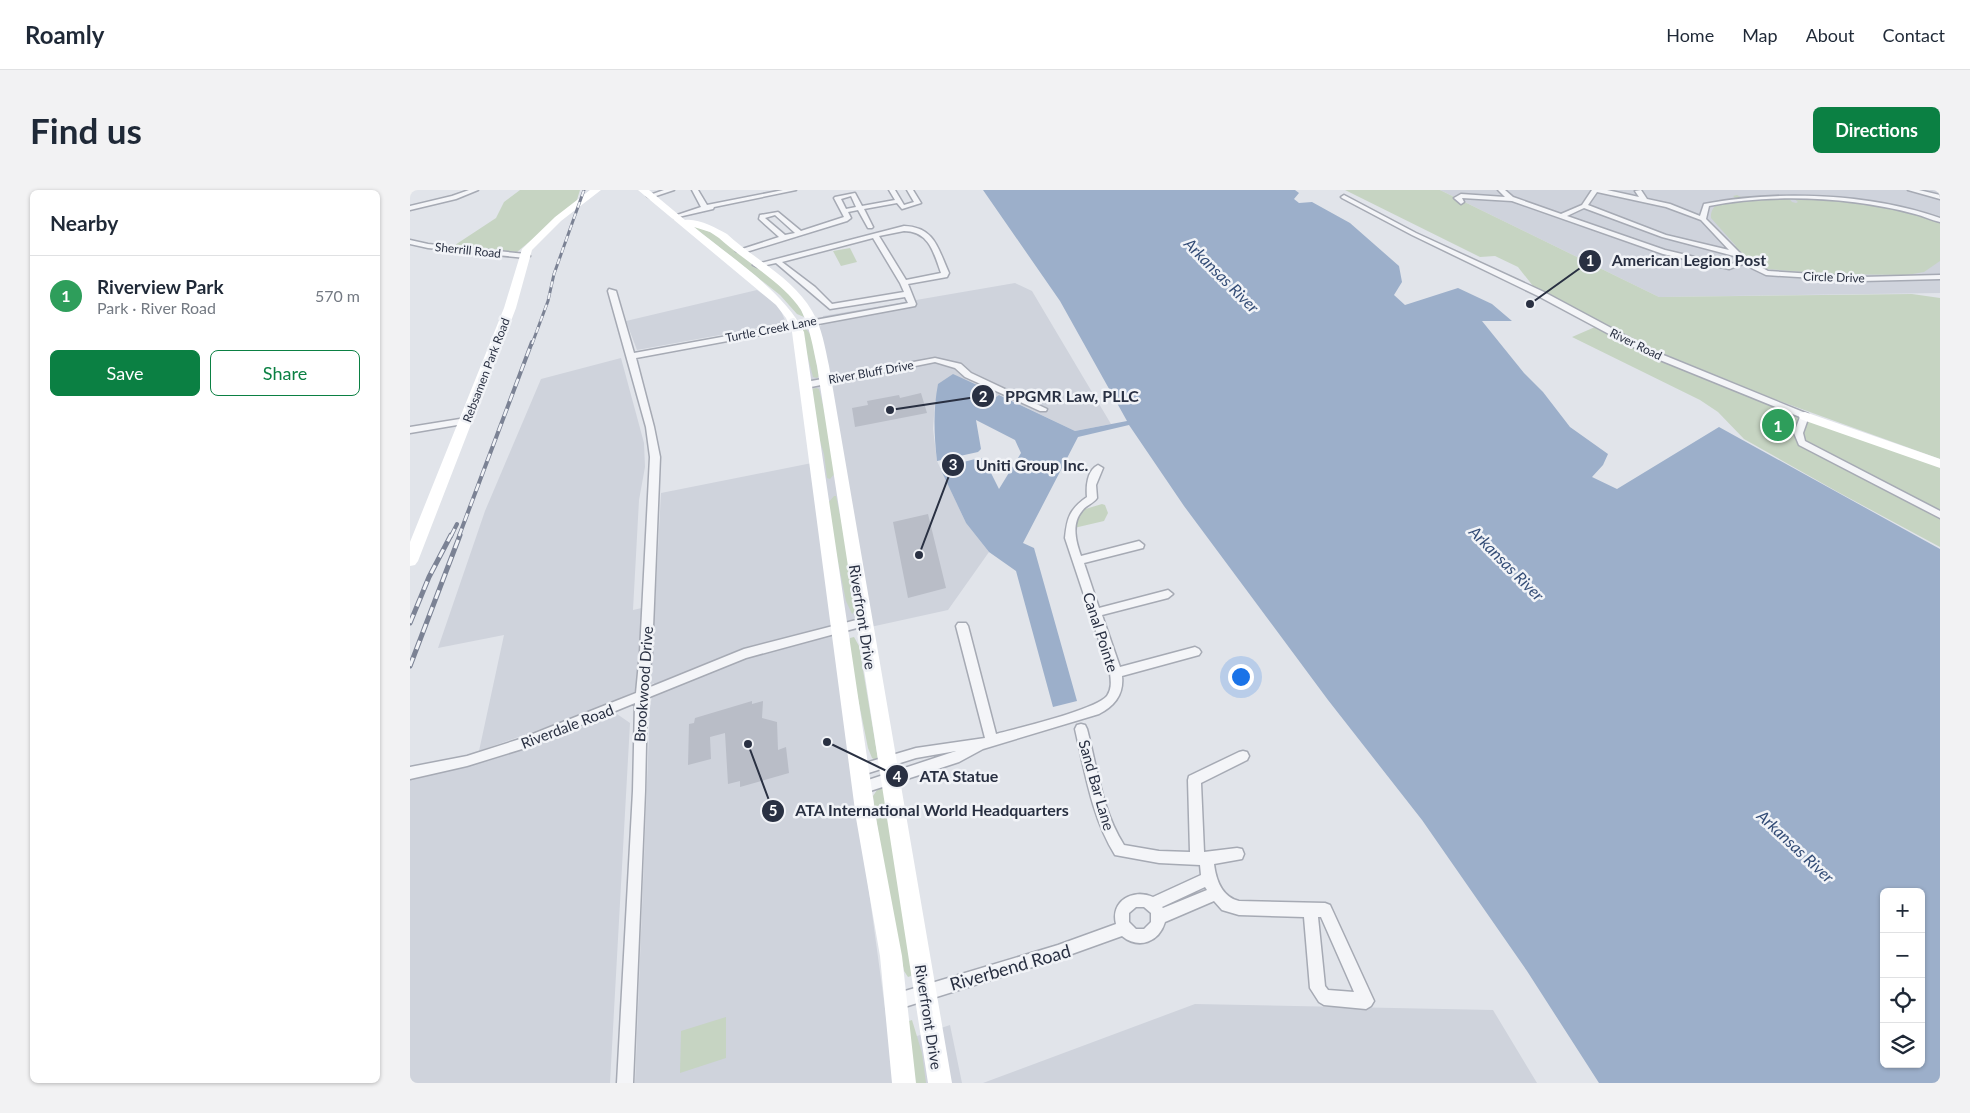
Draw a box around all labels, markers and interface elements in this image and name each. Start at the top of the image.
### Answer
text: Roamly [25,20,104,49]
text: Home [1666,24,1714,46]
text: Map [1742,24,1778,46]
text: About [1806,24,1855,46]
text: Contact [1883,24,1945,46]
button: Directions [1813,107,1940,153]
text: Find us [30,109,142,151]
text: Nearby [50,210,118,235]
water label: Arkansas River [1180,233,1264,317]
street label: Sherrill Road [434,239,502,261]
callout: American Legion Post [1577,245,1777,276]
text: American Legion Post [1611,250,1766,269]
text: 1 [1586,251,1594,269]
street label: Circle Drive [1803,268,1865,286]
text: Riverview Park [97,275,224,298]
text: 1 [61,286,71,305]
text: 570 m [315,286,360,305]
text: Park · River Road [97,298,216,317]
street label: Turtle Creek Lane [724,313,818,345]
street label: Rebsamen Park Road [459,316,513,424]
street label: River Road [1607,325,1665,363]
button: Save [50,350,200,396]
button: Share [210,350,360,396]
street label: River Bluff Drive [827,357,915,387]
callout: PPGMR Law, PLLC [970,381,1149,412]
text: PPGMR Law, PLLC [1005,386,1139,405]
text: 2 [979,387,988,405]
pin: 1 [1762,406,1794,444]
callout: Uniti Group Inc. [941,450,1098,481]
text: 3 [949,455,957,473]
text: Uniti Group Inc. [976,455,1088,474]
water label: Arkansas River [1465,521,1549,605]
street label: Riverfront Drive [846,563,880,671]
street label: Canal Pointe [1080,590,1122,674]
street label: Brookwood Drive [630,625,656,742]
your location [1228,664,1254,690]
street label: Riverdale Road [518,700,616,752]
street label: Sand Bar Lane [1075,738,1119,833]
callout: ATA Statue [884,761,1009,792]
text: ATA Statue [919,766,999,785]
text: 4 [893,767,902,785]
callout: ATA International World Headquarters [760,795,1080,826]
text: ATA International World Headquarters [794,800,1069,819]
text: 5 [769,801,777,819]
water label: Arkansas River [1753,805,1839,887]
map controls [1880,888,1925,1068]
button: + [1880,888,1925,933]
button: − [1880,933,1925,978]
street label: Riverbend Road [947,939,1073,995]
street label: Riverfront Drive [912,963,946,1071]
button: locate [1880,978,1925,1023]
button: layers [1880,1023,1925,1068]

